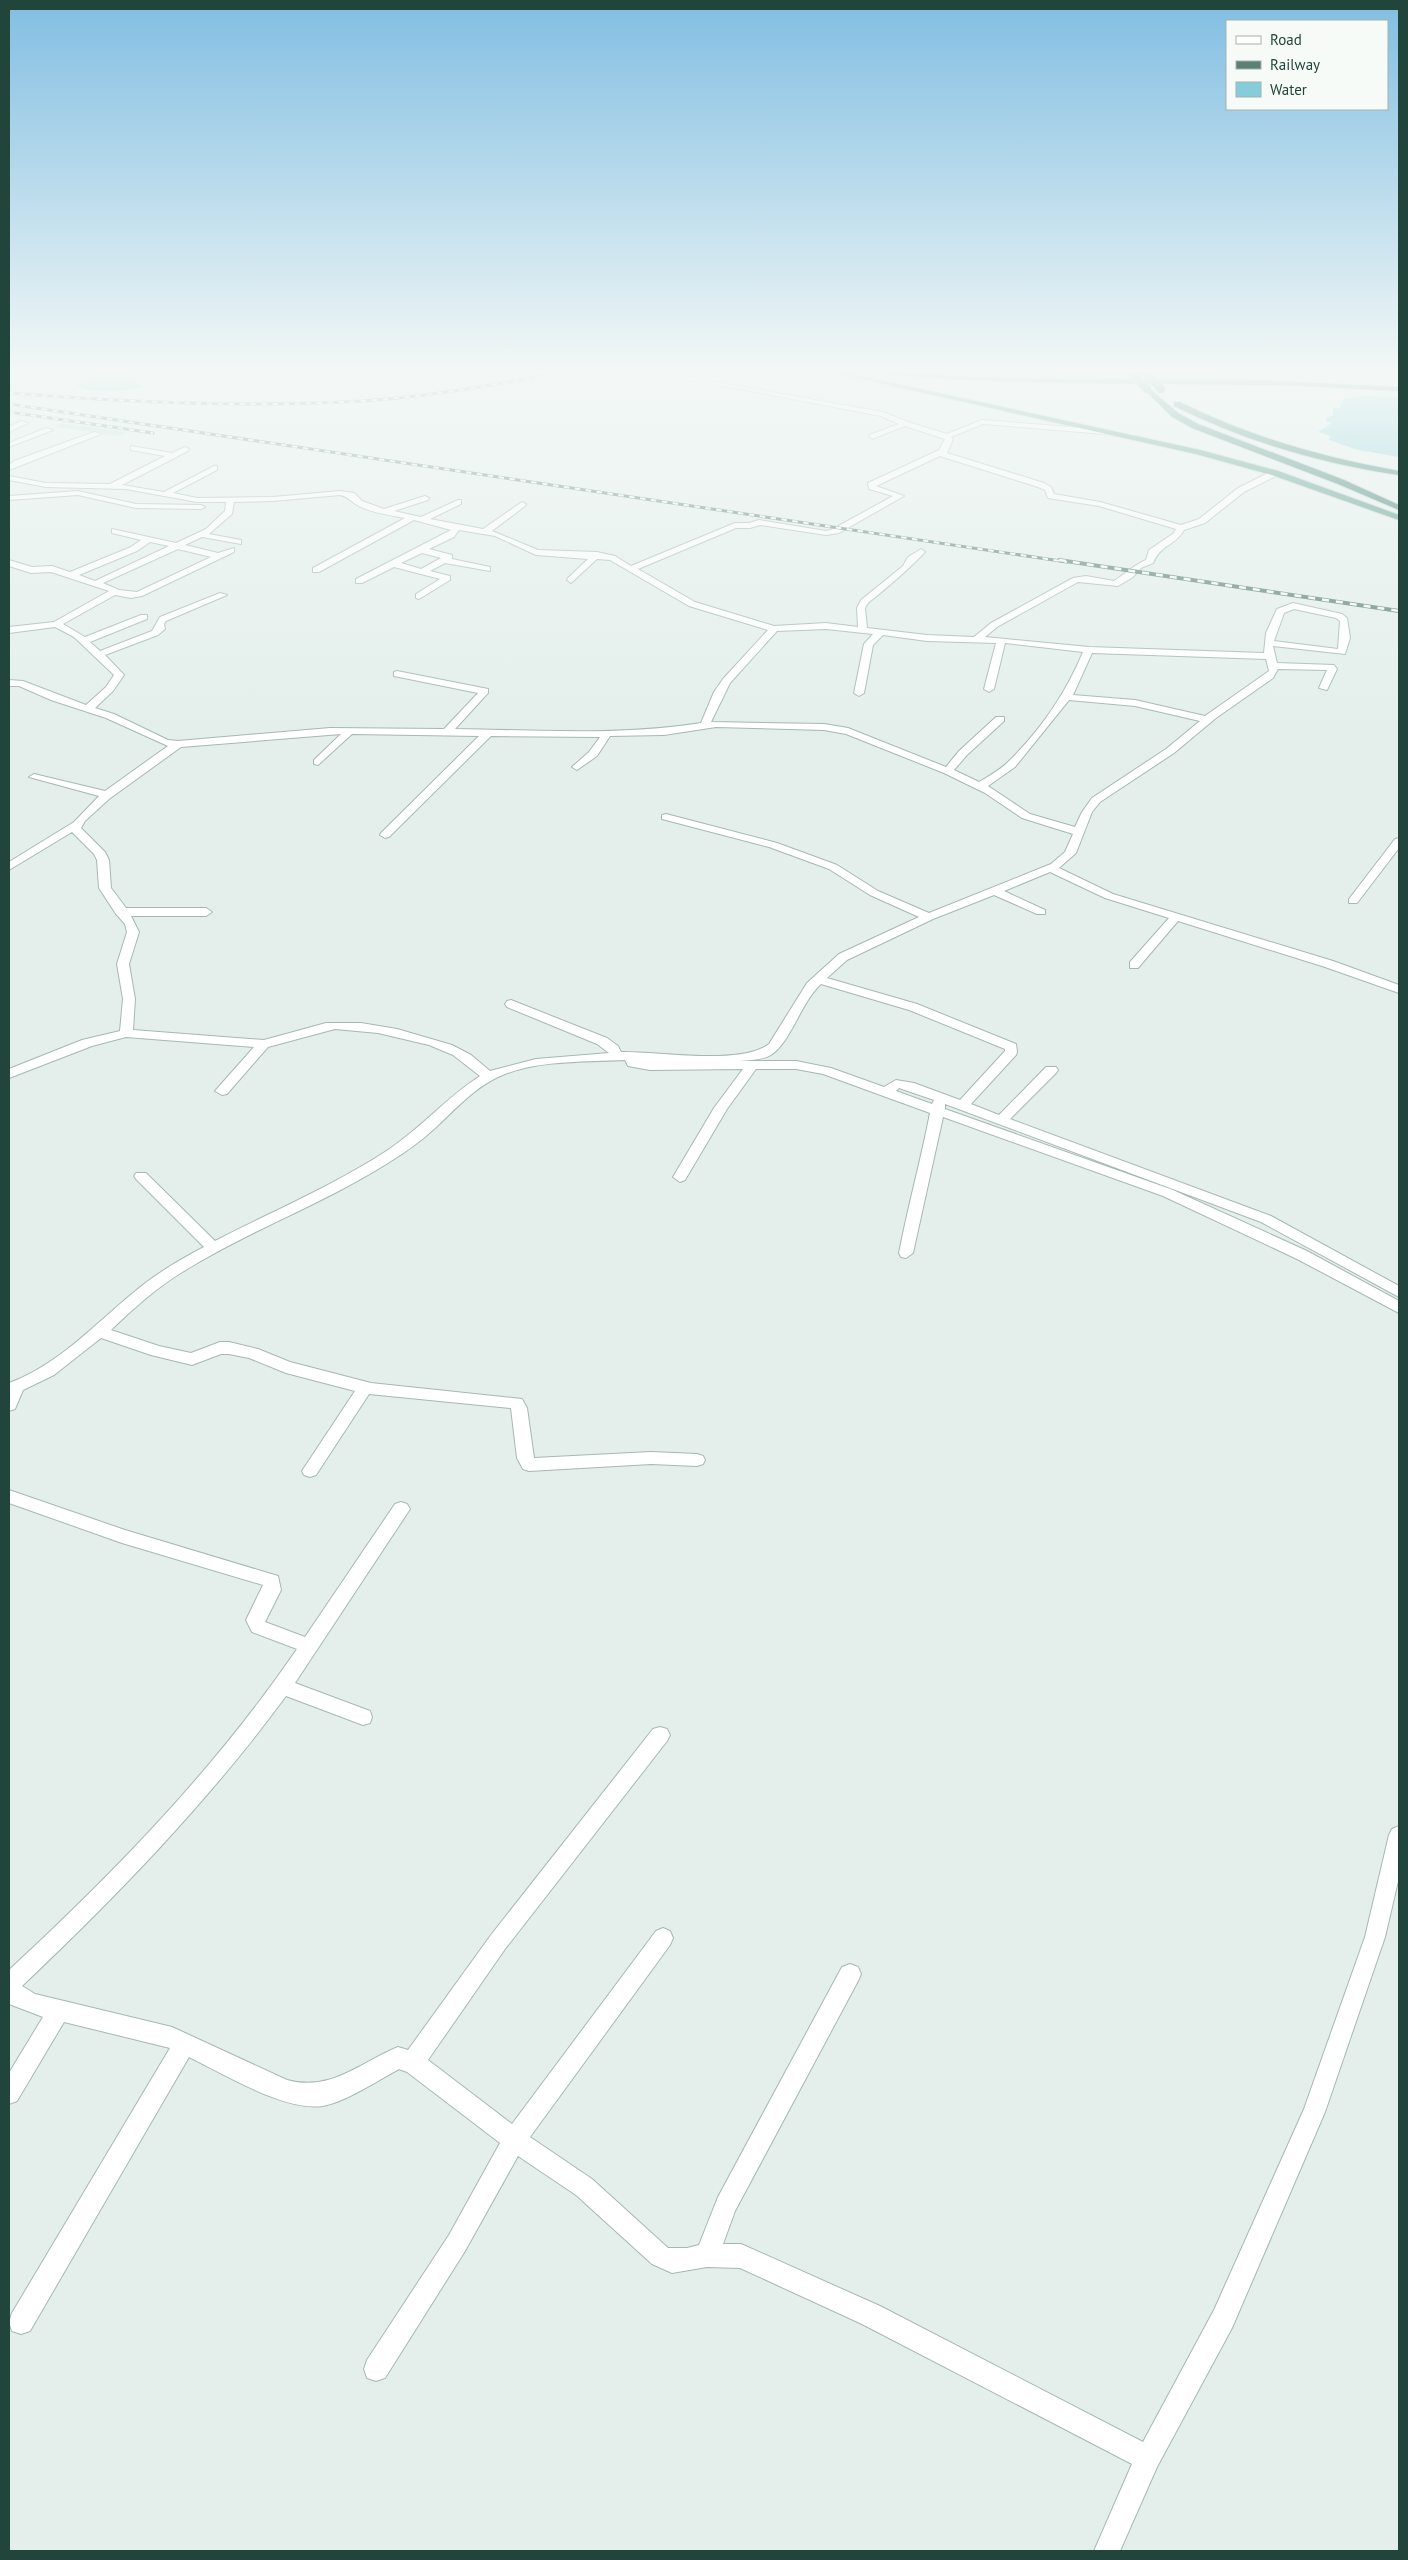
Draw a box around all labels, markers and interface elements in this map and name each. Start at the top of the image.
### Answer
legend [1226,20,1388,110]
text: Road [1270,30,1302,49]
text: Railway [1270,55,1320,74]
text: Water [1270,80,1307,99]

